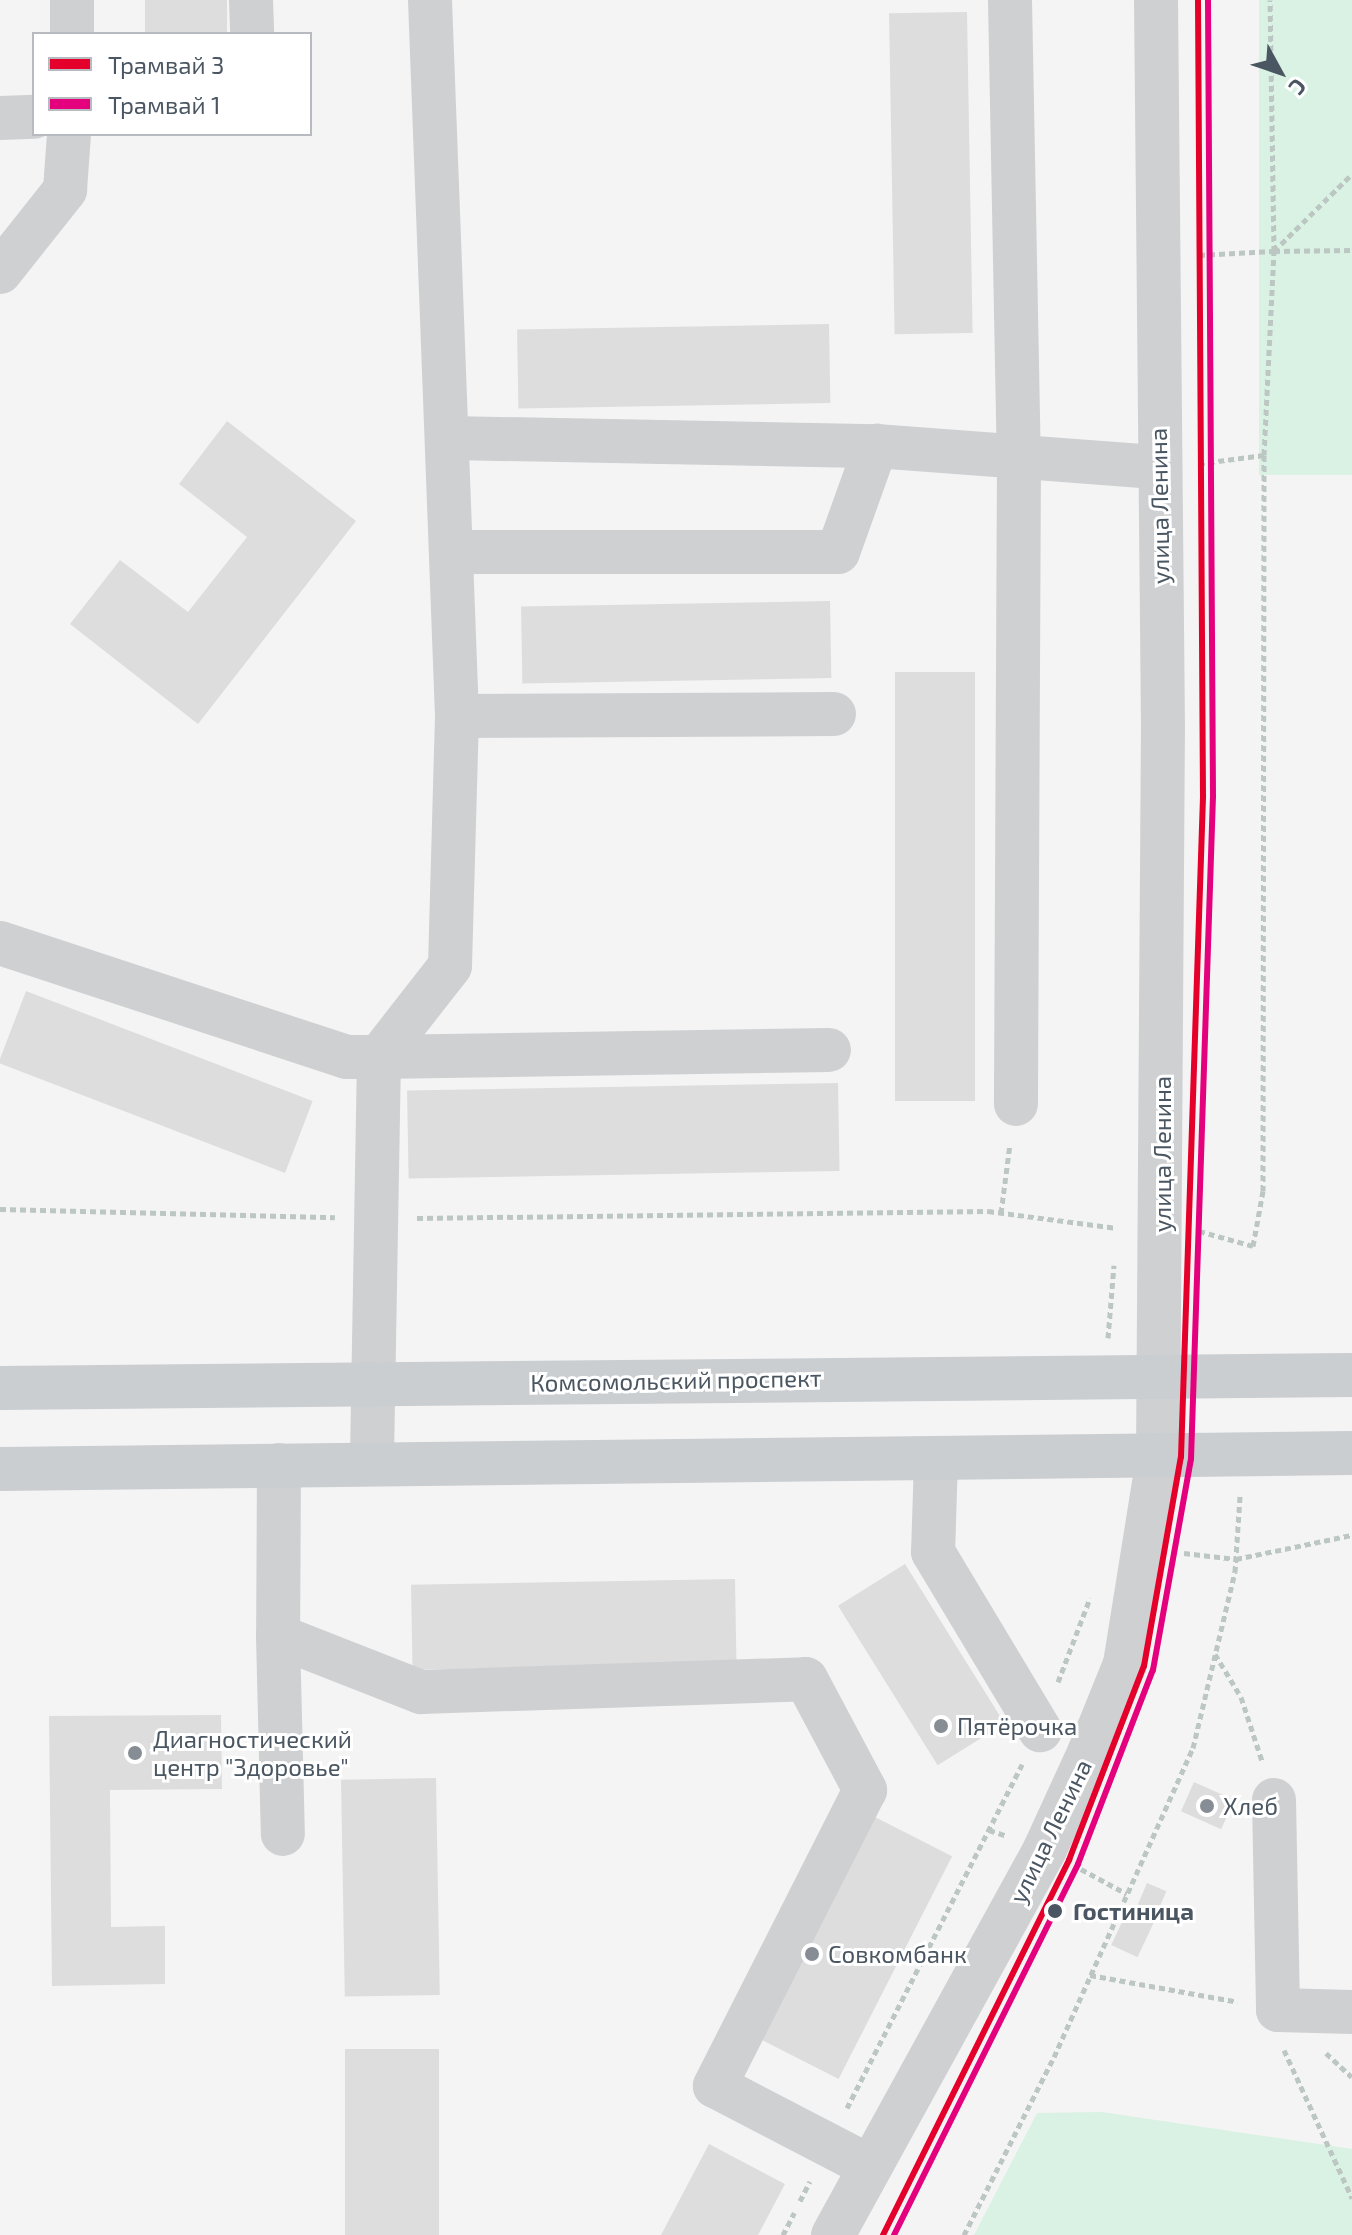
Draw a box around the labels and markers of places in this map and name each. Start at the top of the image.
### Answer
place label: Пятёрочка [957,1712,1077,1740]
marker: Пятёрочка [932,1717,950,1735]
place label: Диагностический центр "Здоровье" [153,1725,352,1781]
marker: Диагностический центр "Здоровье" [124,1742,146,1764]
place label: Хлеб [1223,1792,1278,1820]
marker: Хлеб [1198,1797,1216,1815]
place label: Гостиница [1073,1897,1194,1925]
marker: Гостиница [1044,1900,1066,1922]
place label: Совкомбанк [828,1940,967,1968]
marker: Совкомбанк [803,1945,821,1963]

